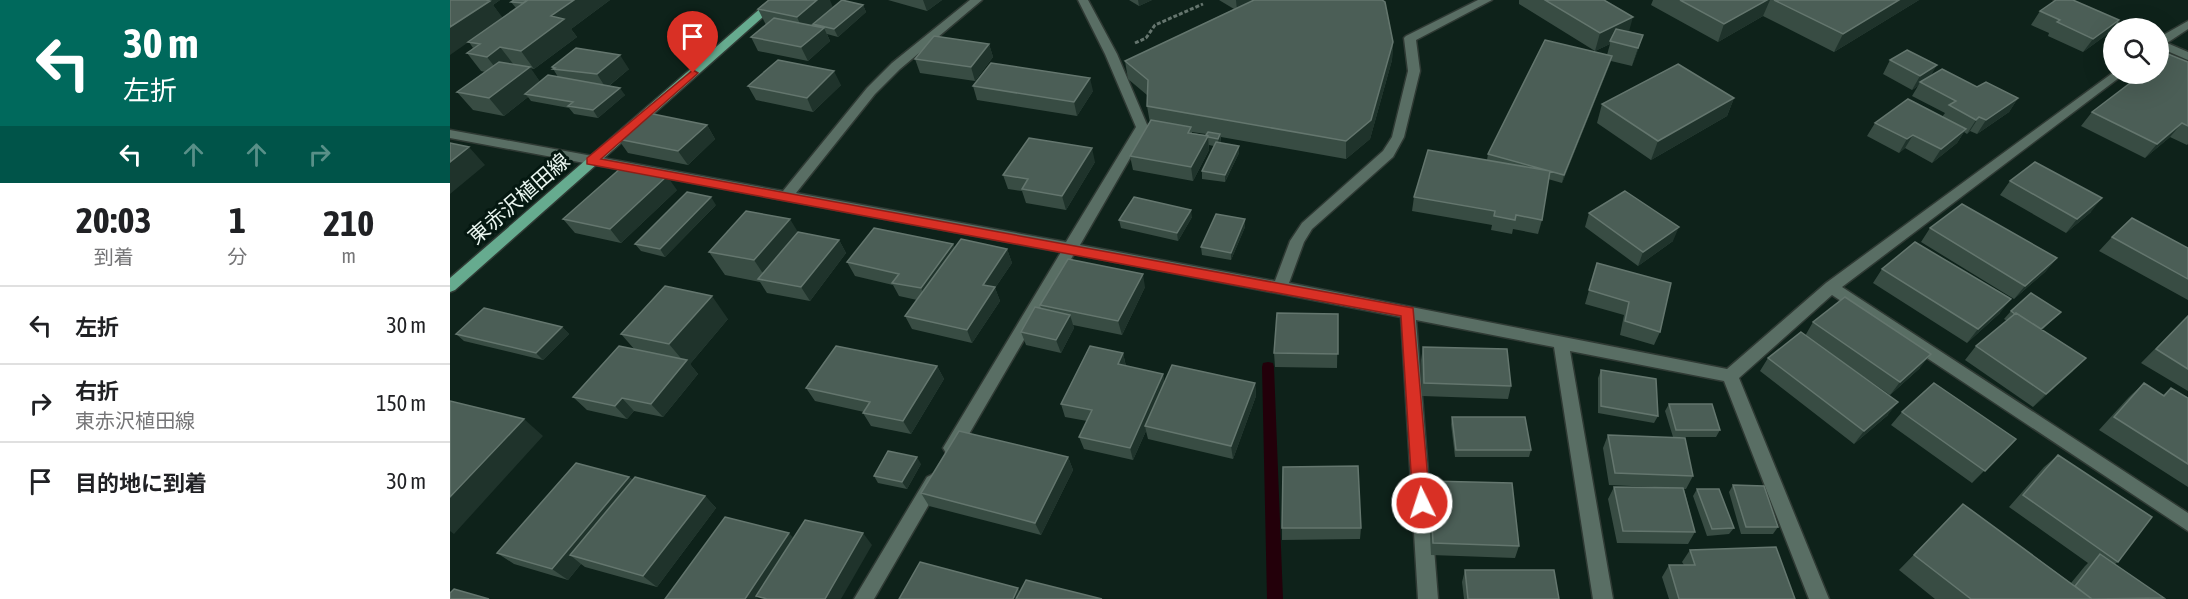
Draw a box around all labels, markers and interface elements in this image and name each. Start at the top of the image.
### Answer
pin [667,11,718,73]
map controls [2103,18,2169,84]
button: search [2103,18,2169,84]
text: 30 m [123,19,198,67]
icon: arrive [676,20,709,53]
icon: left [24,24,102,102]
text: 左折 [123,75,177,106]
icon: left [114,138,147,171]
icon: ahead [177,138,210,171]
icon: ahead [240,138,273,171]
icon: right [303,138,336,171]
street label: 東赤沢植田線 [463,148,574,249]
text: 20:03 [76,199,151,241]
text: 1 [229,199,246,241]
text: 210 [323,202,374,244]
text: m [341,244,356,267]
text: 到着 [94,245,134,268]
text: 分 [227,245,247,268]
icon: left [24,309,57,342]
text: 30 m [386,312,426,338]
text: 左折 [75,314,119,340]
text: 右折 [75,378,119,404]
icon: right [24,387,57,420]
text: 150 m [376,390,426,416]
text: 東赤沢植田線 [75,409,195,432]
icon: arrive [24,465,57,498]
text: 30 m [386,468,426,494]
text: 目的地に到着 [75,470,207,496]
position arrow [1390,471,1454,535]

